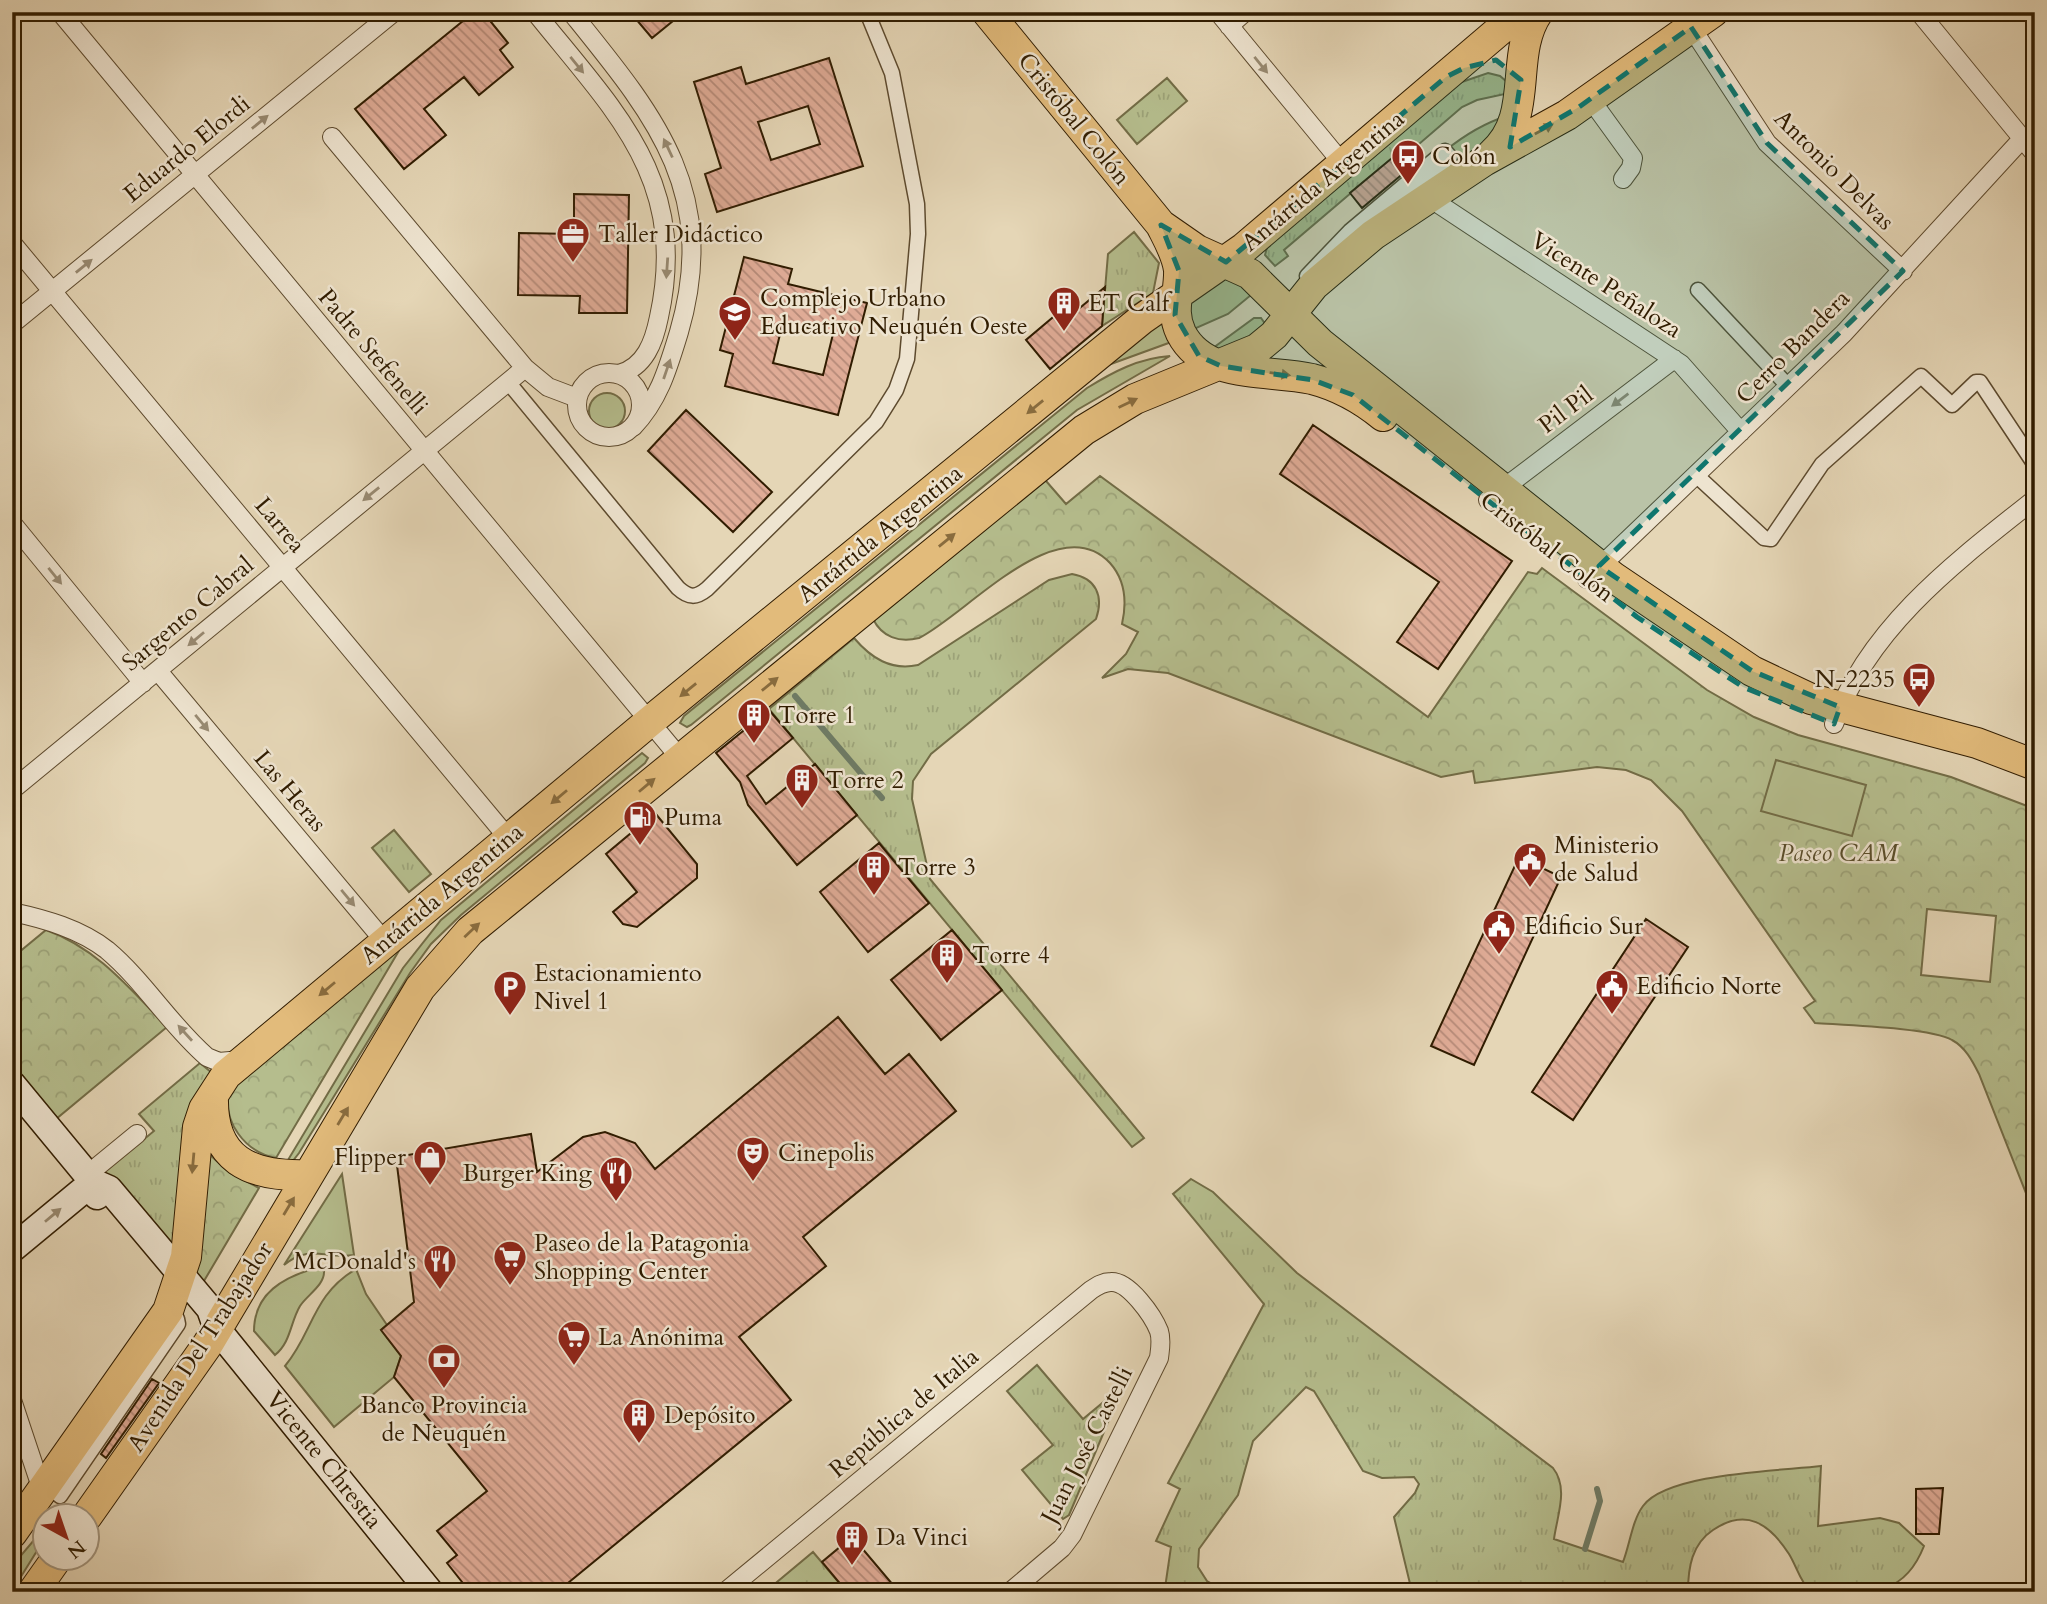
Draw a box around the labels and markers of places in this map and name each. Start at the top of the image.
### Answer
bus stop icon: Colón [1389,137,1427,186]
place label: Colón [1432,140,1496,173]
office icon: Taller Didáctico [554,215,592,264]
place label: Taller Didáctico [598,218,763,251]
place label: Complejo Urbano Educativo Neuquén Oeste [760,282,1028,343]
building icon: ET Calf [1045,284,1083,333]
place label: ET Calf [1088,287,1173,320]
school or university icon: Complejo Urbano Educativo Neuquén Oeste [716,293,754,342]
bus stop icon: N-2235 [1900,660,1938,709]
place label: N-2235 [1815,663,1895,696]
building icon: Torre 1 [735,696,773,745]
place label: Torre 1 [778,699,856,732]
building icon: Torre 2 [783,761,821,810]
place label: Torre 2 [826,764,904,797]
fuel station icon: Puma [621,798,659,847]
place label: Puma [664,801,723,834]
place label: Ministerio de Salud [1554,829,1659,890]
public building icon: Ministerio de Salud [1511,840,1549,889]
building icon: Torre 3 [855,848,893,897]
place label: Torre 3 [898,851,976,884]
public building icon: Edificio Sur [1480,907,1518,956]
place label: Edificio Sur [1524,910,1643,943]
building icon: Torre 4 [928,936,966,985]
place label: Torre 4 [972,939,1050,972]
place label: Estacionamiento Nivel 1 [534,957,702,1018]
public building icon: Edificio Norte [1593,967,1631,1016]
parking icon: Estacionamiento Nivel 1 [491,968,529,1017]
place label: Edificio Norte [1636,970,1782,1003]
theatre icon: Cinepolis [734,1134,772,1183]
place label: Cinepolis [778,1137,874,1170]
shop icon: Flipper [411,1138,449,1187]
place label: Flipper [334,1141,406,1174]
restaurant icon: Burger King [597,1154,635,1203]
place label: Burger King [463,1157,593,1190]
place label: Paseo de la Patagonia Shopping Center [534,1227,750,1288]
supermarket icon: Paseo de la Patagonia Shopping Center [491,1238,529,1287]
restaurant icon: McDonald's [421,1242,459,1291]
place label: McDonald's [294,1245,416,1278]
supermarket icon: La Anónima [555,1318,593,1367]
place label: La Anónima [598,1321,725,1354]
bank icon: Banco Provincia de Neuquén [425,1341,463,1390]
place label: Banco Provincia de Neuquén [360,1389,528,1450]
building icon: Depósito [620,1396,658,1445]
place label: Depósito [664,1399,756,1432]
building icon: Da Vinci [833,1518,871,1567]
place label: Da Vinci [876,1521,968,1554]

